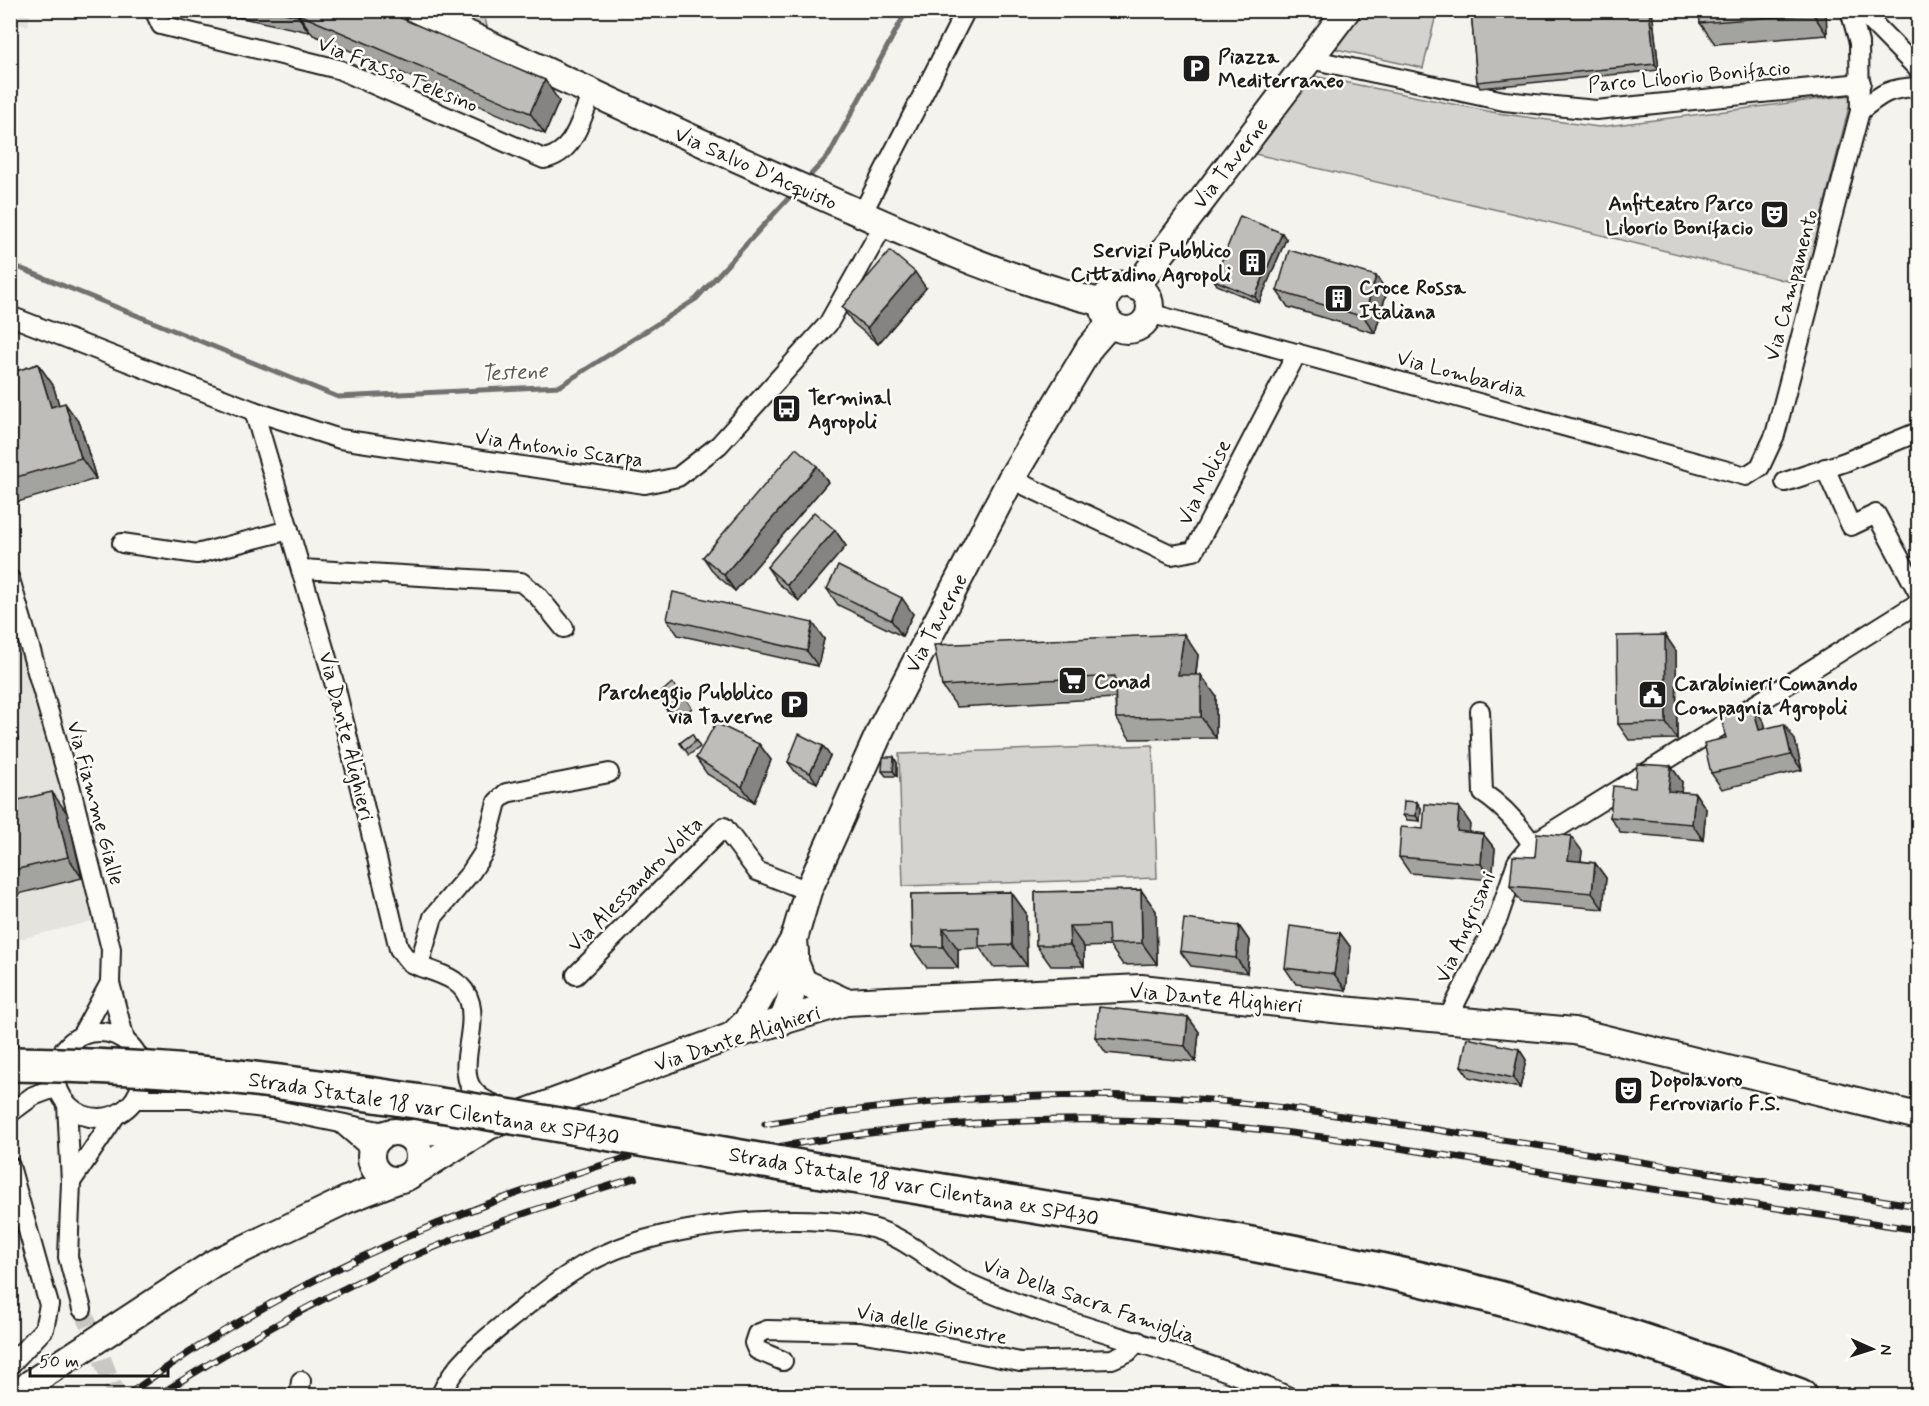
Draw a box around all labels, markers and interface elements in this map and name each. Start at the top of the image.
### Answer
street label: Via Frasso Telesino [313,30,482,120]
place label: Piazza Mediterraneo [1218,43,1344,95]
parking icon: Piazza Mediterraneo [1181,52,1213,84]
street label: Parco Liborio Bonifacio [1587,54,1791,100]
street label: Via Taverne [1186,112,1275,215]
street label: Via Salvo D'Acquisto [670,120,841,217]
place label: Anfiteatro Parco Liborio Bonifacio [1606,190,1753,242]
theatre icon: Anfiteatro Parco Liborio Bonifacio [1758,199,1790,231]
street label: Via Campamento [1758,206,1826,364]
place label: Servizi Pubblico Cittadino Agropoli [1071,237,1231,289]
building icon: Servizi Pubblico Cittadino Agropoli [1236,246,1268,278]
place label: Croce Rossa Italiana [1359,274,1467,326]
building icon: Croce Rossa Italiana [1322,283,1354,315]
street label: Via Lombardia [1393,344,1531,406]
water label: Testene [480,357,549,389]
place label: Terminal Agropoli [808,384,891,436]
bus stop icon: Terminal Agropoli [771,393,803,425]
street label: Via Antonio Scarpa [473,423,645,475]
street label: Via Molise [1171,435,1238,530]
street label: Via Taverne [899,569,975,678]
street label: Via Dante Alighieri [311,649,381,824]
supermarket icon: Conad [1057,665,1089,697]
place label: Conad [1094,668,1150,696]
place label: Carabinieri Comando Compagnia Agropoli [1674,670,1858,722]
place label: Parcheggio Pubblico via Taverne [598,679,773,731]
public building icon: Carabinieri Comando Compagnia Agropoli [1637,679,1669,711]
parking icon: Parcheggio Pubblico via Taverne [778,688,810,720]
street label: Via Fiamme Gialle [60,718,130,889]
street label: Via Alessandro Volta [562,811,710,959]
street label: Via Angrisani [1429,867,1505,988]
street label: Via Dante Alighieri [1128,978,1304,1021]
street label: Via Dante Alighieri [651,999,824,1079]
street label: Strada Statale 18 var Cilentana ex SP430 [246,1066,621,1152]
place label: Dopolavoro Ferroviario F.S. [1649,1066,1780,1118]
theatre icon: Dopolavoro Ferroviario F.S. [1612,1075,1644,1107]
street label: Strada Statale 18 var Cilentana ex SP430 [727,1141,1101,1233]
street label: Via Della Sacra Famiglia [979,1252,1198,1351]
street label: Via delle Ginestre [854,1298,1009,1352]
north arrow [1842,1319,1902,1379]
scale bar [30,1340,168,1378]
text: N [1875,1344,1896,1356]
text: 50 m [39,1350,79,1374]

